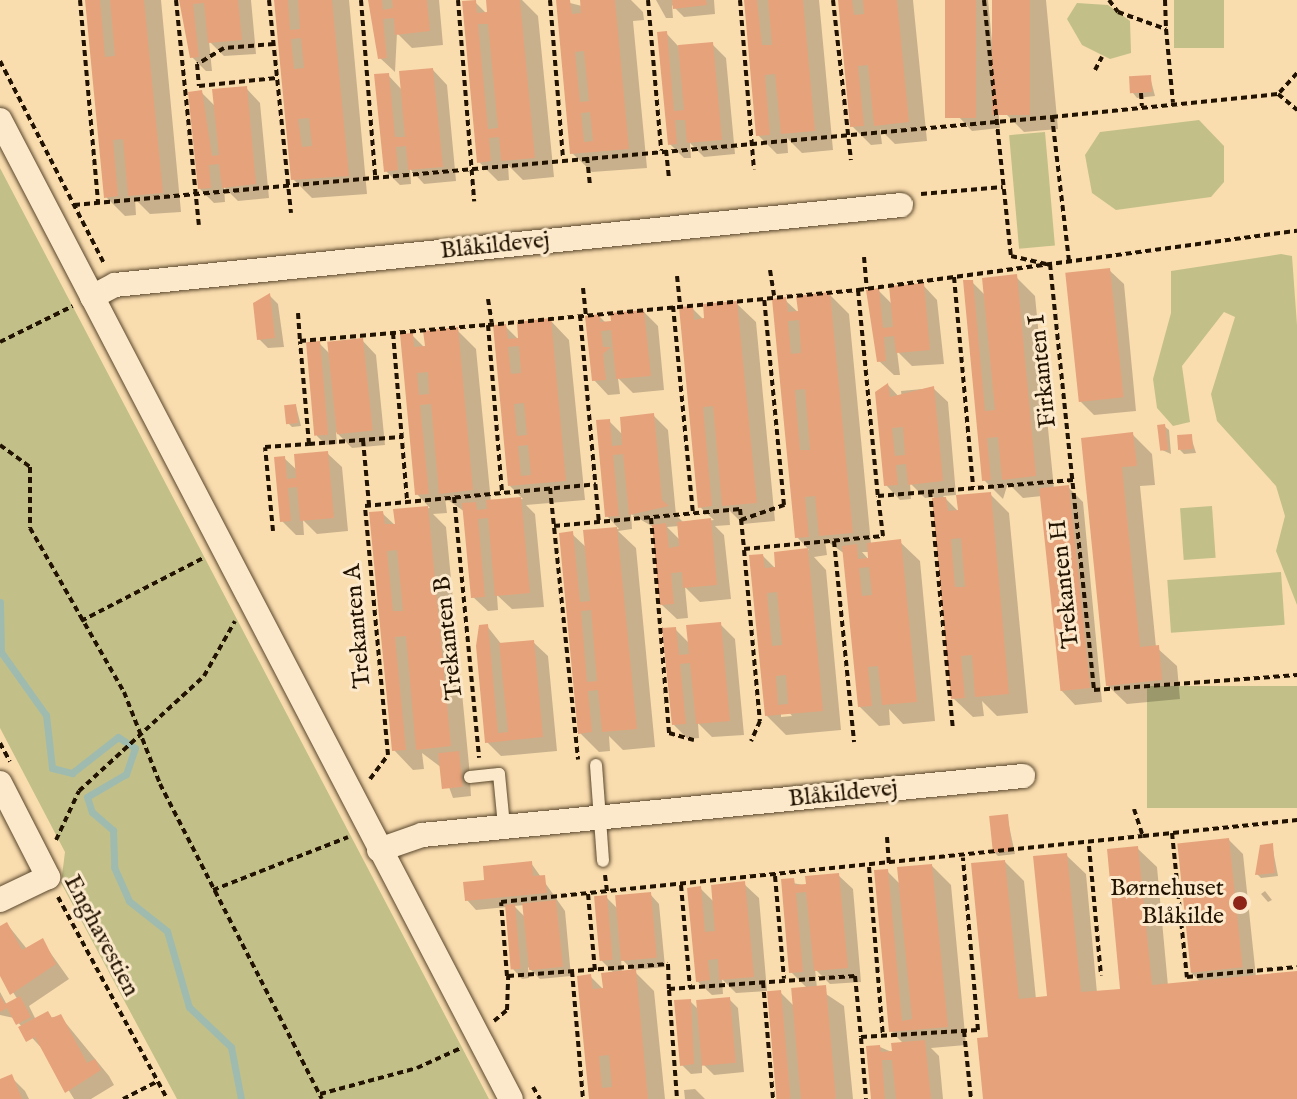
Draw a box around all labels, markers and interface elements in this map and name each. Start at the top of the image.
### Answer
street label: Blåkildevej [439,226,551,266]
street label: Firkanten I [1023,313,1063,429]
street label: Trekanten H [1044,518,1086,650]
street label: Trekanten A [338,563,378,689]
street label: Trekanten B [428,575,470,701]
street label: Blåkildevej [787,774,899,814]
street label: Enghavestien [57,870,145,1002]
place label: Børnehuset Blåkilde [1110,875,1224,931]
marker: Børnehuset Blåkilde [1231,894,1249,912]

